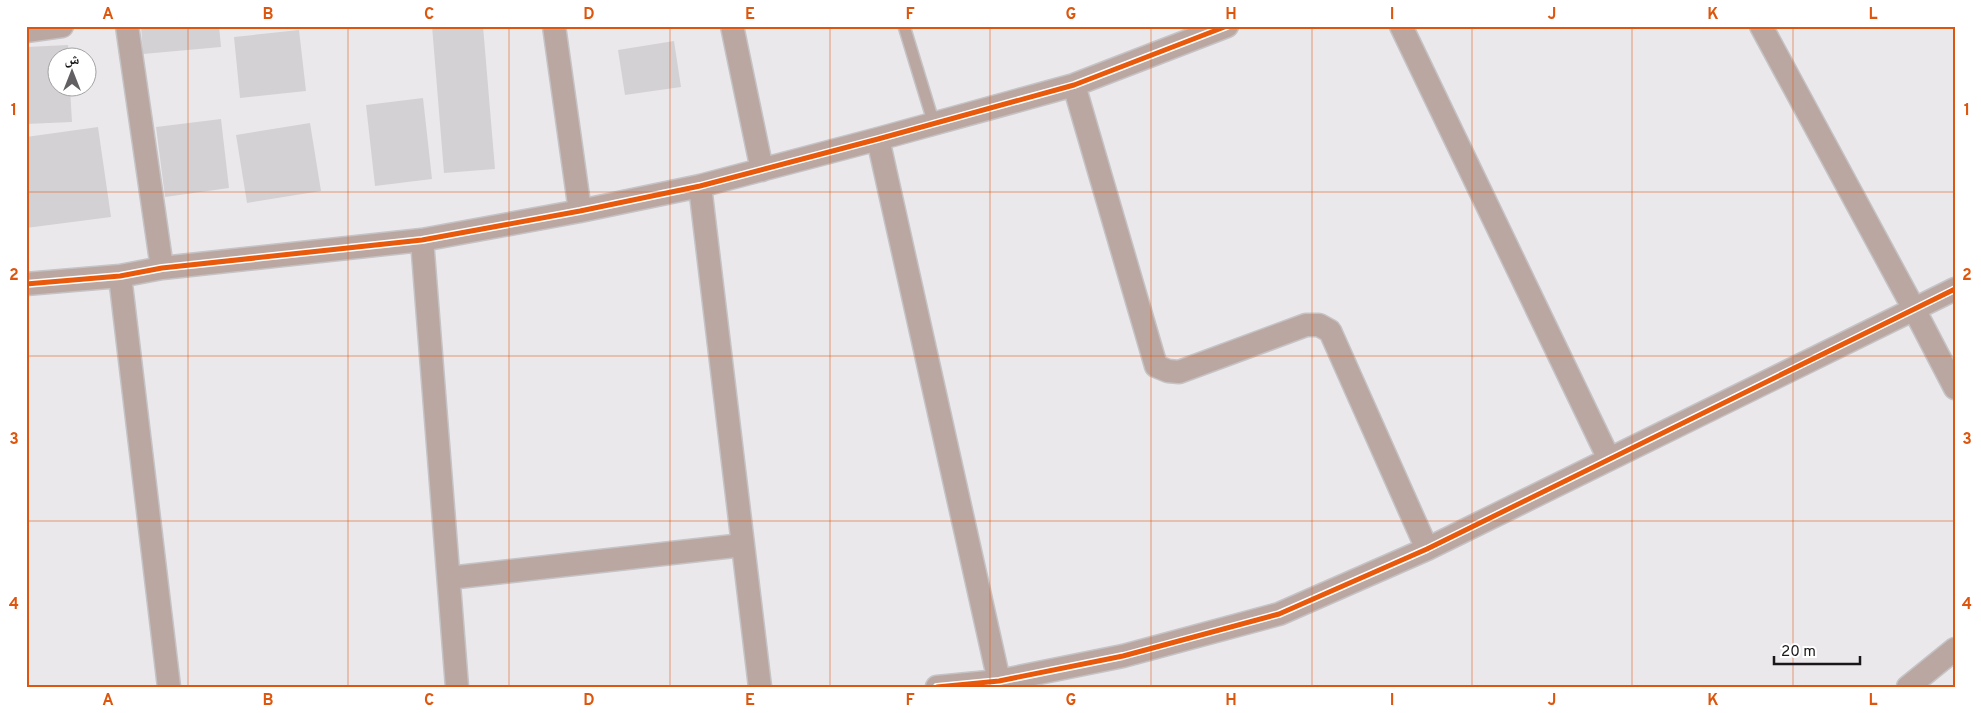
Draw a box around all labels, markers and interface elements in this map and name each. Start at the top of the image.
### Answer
text: A [102,5,114,25]
text: B [262,5,274,25]
text: C [424,5,434,25]
text: D [583,5,595,25]
text: E [745,5,755,25]
text: F [905,5,915,25]
text: G [1066,5,1076,25]
text: H [1225,5,1237,25]
text: I [1390,5,1394,25]
text: J [1548,5,1556,25]
text: K [1707,5,1719,25]
text: L [1868,5,1878,25]
north arrow [48,48,98,98]
text: ش [65,52,80,69]
text: 1 [11,101,17,121]
text: 1 [1964,101,1970,121]
text: 2 [9,266,19,286]
text: 2 [1962,266,1972,286]
text: 3 [9,430,19,450]
text: 3 [1962,430,1972,450]
text: 4 [9,595,19,615]
text: 4 [1962,595,1972,615]
scale bar [1774,633,1860,665]
text: 20 m [1781,643,1816,662]
text: A [102,691,114,711]
text: B [262,691,274,711]
text: C [424,691,434,711]
text: D [583,691,595,711]
text: E [745,691,755,711]
text: F [905,691,915,711]
text: G [1066,691,1076,711]
text: H [1225,691,1237,711]
text: I [1390,691,1394,711]
text: J [1548,691,1556,711]
text: K [1707,691,1719,711]
text: L [1868,691,1878,711]

